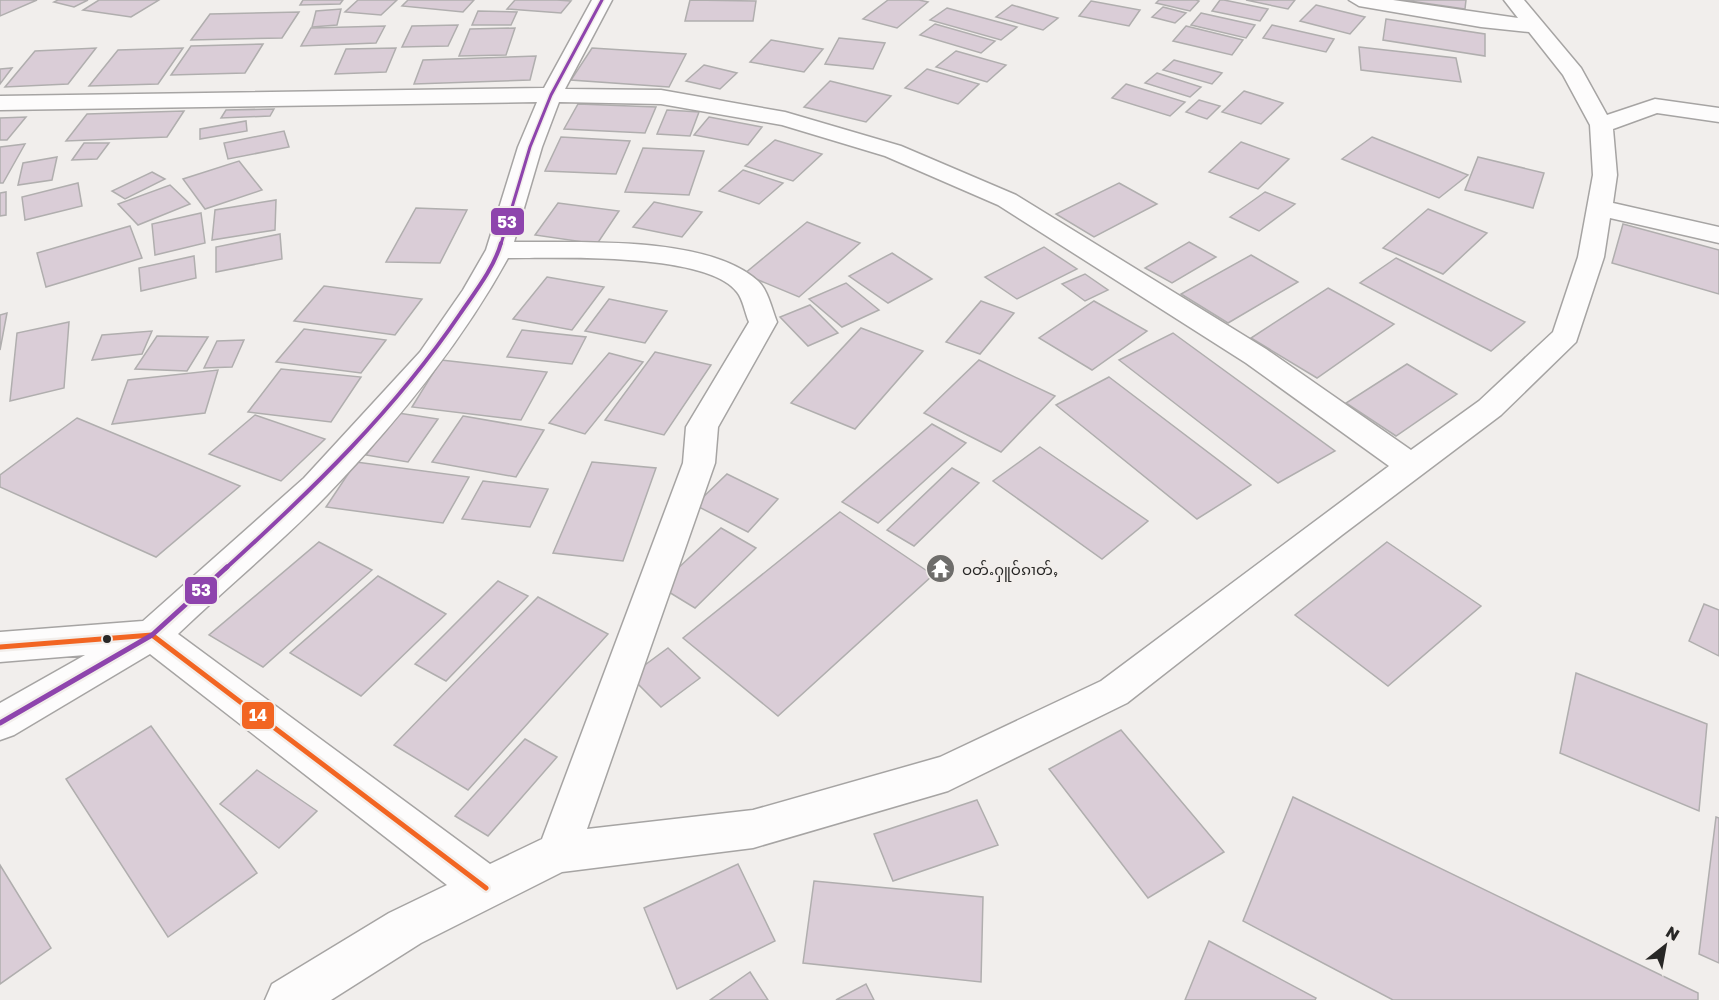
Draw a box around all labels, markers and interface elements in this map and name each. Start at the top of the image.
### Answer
line badge: 53 [490,207,525,236]
text: 53 [497,212,517,232]
temple icon: ဝတ်ႉႁူဝ်ၵၢတ်ႇ [925,553,957,585]
place label: ဝတ်ႉႁူဝ်ၵၢတ်ႇ [962,560,1058,582]
line badge: 53 [184,576,218,605]
text: 53 [191,580,211,600]
unlabelled marker [101,633,113,645]
line badge: 14 [241,701,275,730]
text: 14 [249,705,267,725]
north arrow [1635,916,1695,976]
text: N [1662,921,1683,945]

